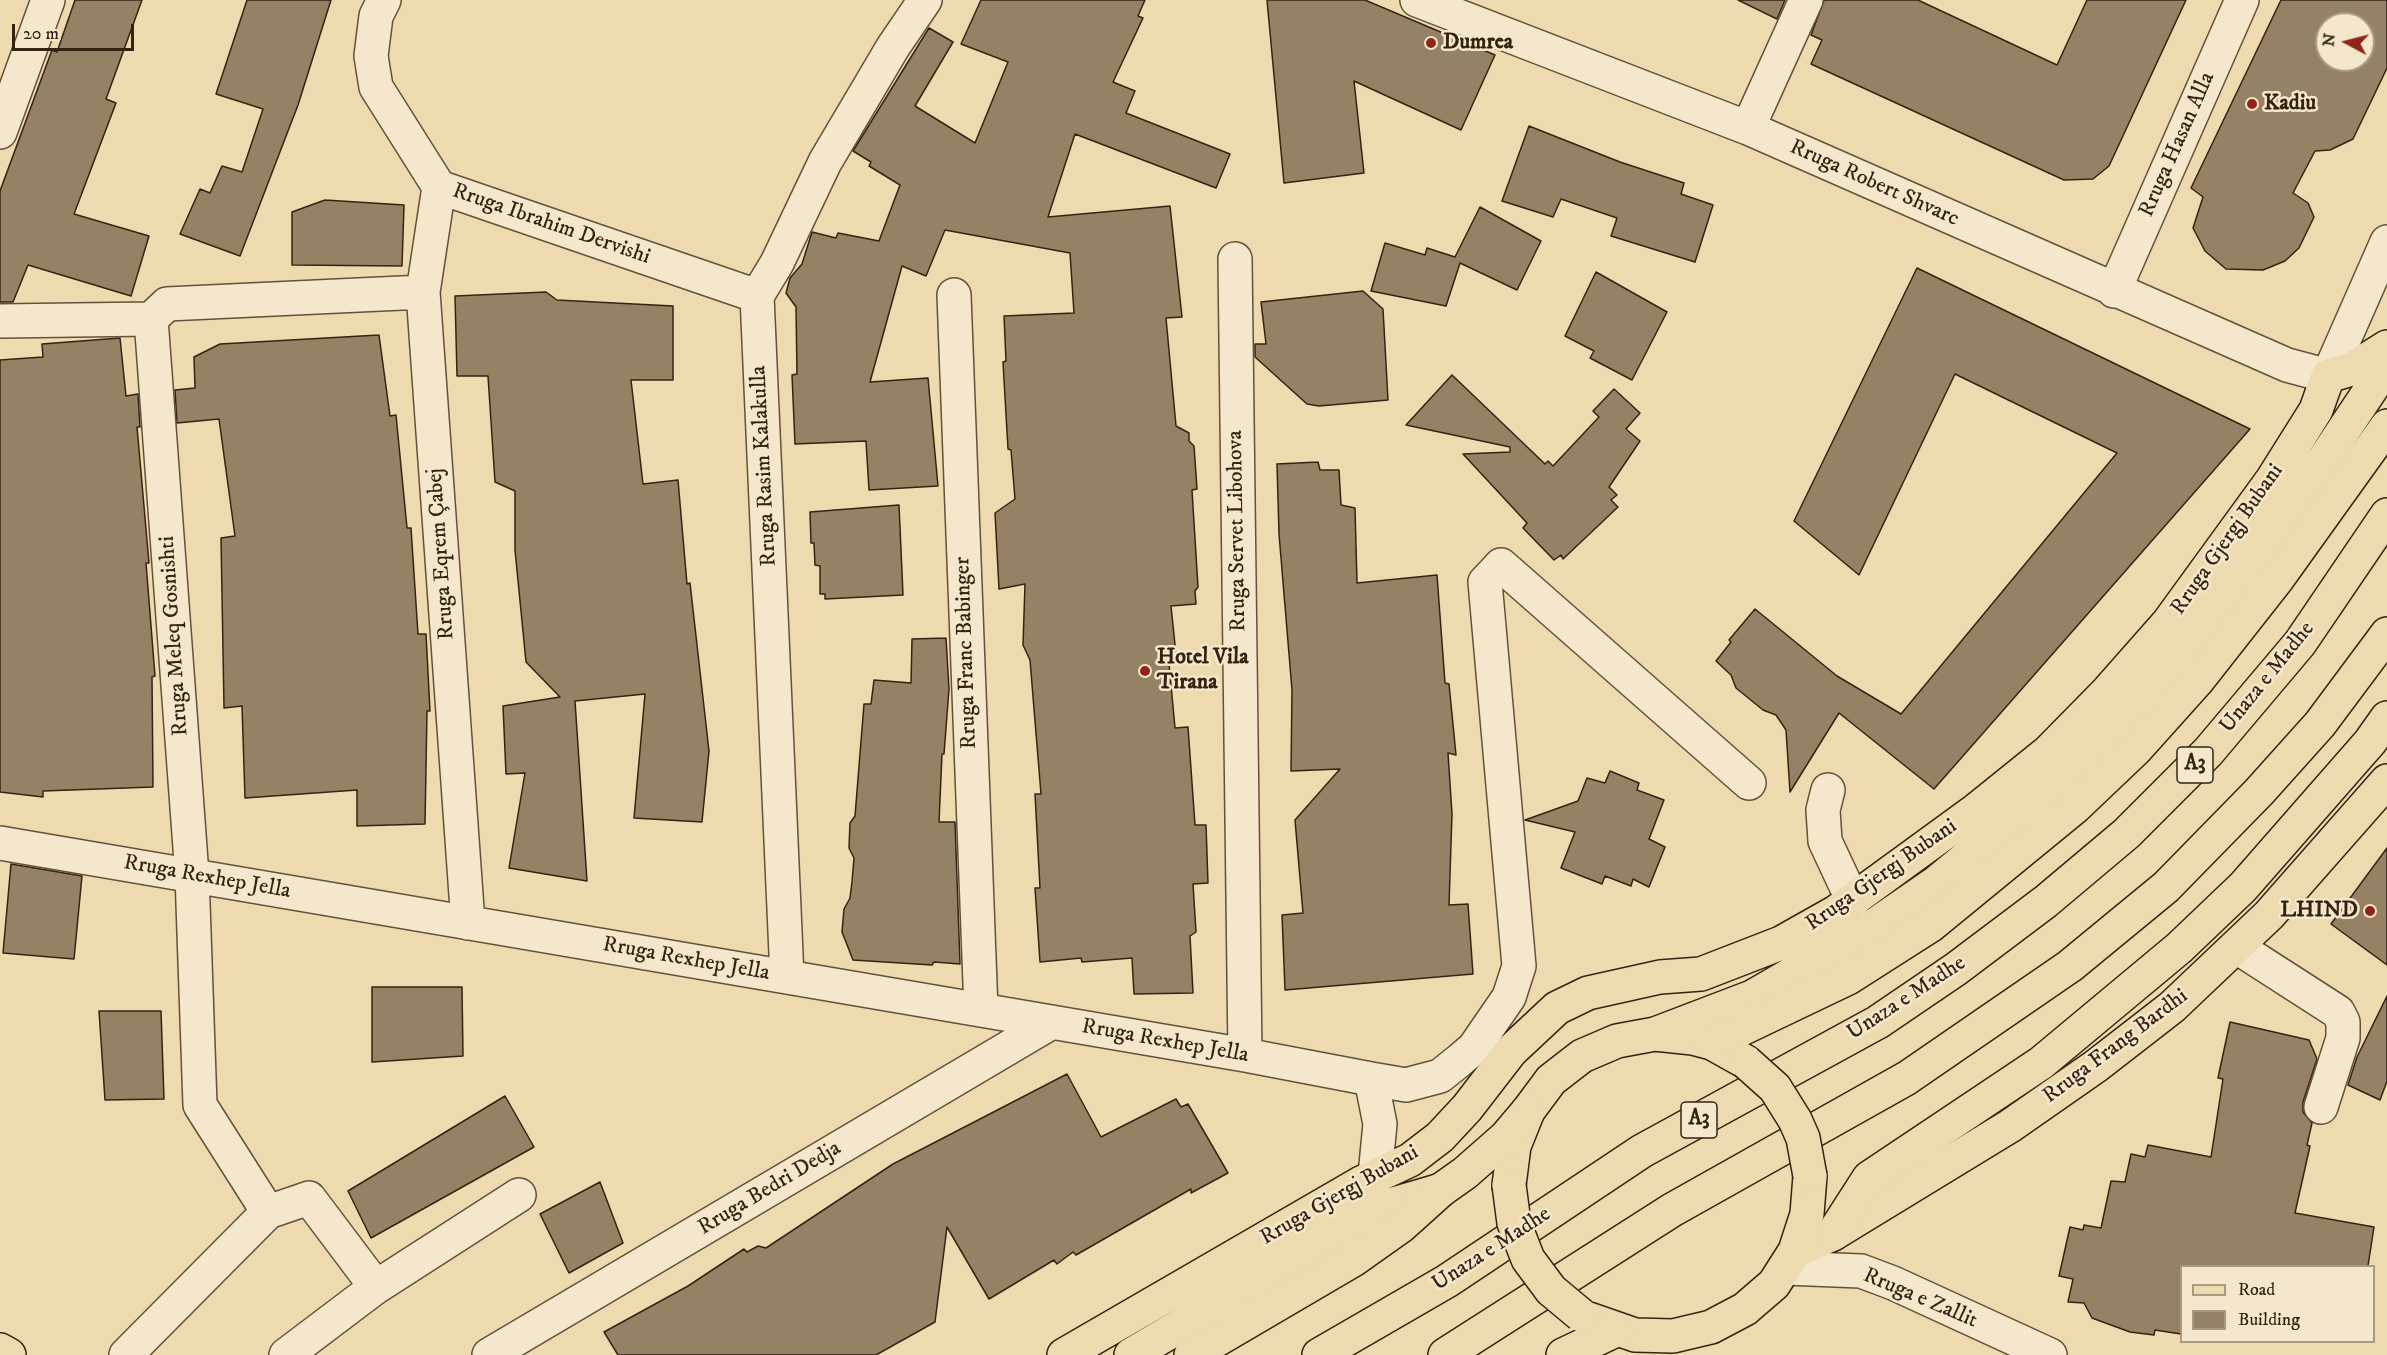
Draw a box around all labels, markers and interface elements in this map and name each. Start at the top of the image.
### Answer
scale bar [15,12,136,50]
north arrow [2315,12,2375,72]
text: 20 m [23,23,59,45]
place label: Dumrea [1443,30,1513,56]
text: N [2318,32,2340,48]
marker: Dumrea [1424,36,1438,50]
street label: Rruga Hasan Alla [2134,69,2222,221]
place label: Kadiu [2264,91,2316,117]
marker: Kadiu [2245,97,2259,111]
street label: Rruga Robert Shvarc [1785,135,1963,233]
street label: Rruga Ibrahim Dervishi [449,179,653,271]
street label: Rruga Rasim Kalakulla [747,365,783,567]
street label: Rruga Servet Libohova [1223,430,1253,632]
street label: Rruga Gjergj Bubani [2166,459,2290,621]
street label: Rruga Eqrem Çabej [423,467,461,641]
street label: Rruga Meleq Gosnishti [155,535,195,737]
street label: Rruga Franc Babinger [950,556,984,750]
street label: Unaza e Madhe [2215,617,2321,739]
place label: Hotel Vila Tirana [1157,645,1249,696]
marker: Hotel Vila Tirana [1138,664,1152,678]
road number: A3 [2177,747,2213,783]
street label: Rruga Gjergj Bubani [1801,814,1963,938]
street label: Rruga Rexhep Jella [121,850,293,906]
place label: LHIND [2280,898,2358,924]
marker: LHIND [2363,904,2377,918]
street label: Rruga Rexhep Jella [600,932,772,988]
street label: Unaza e Madhe [1843,951,1971,1047]
street label: Rruga Frang Bardhi [2038,984,2194,1110]
street label: Rruga Rexhep Jella [1079,1014,1251,1070]
road number: A3 [1681,1102,1717,1138]
street label: Rruga Bedri Dedja [694,1136,846,1242]
street label: Rruga Gjergj Bubani [1256,1140,1424,1252]
street label: Unaza e Madhe [1428,1202,1556,1298]
street label: Rruga e Zallit [1859,1263,1981,1335]
legend [2180,1265,2375,1343]
text: Road [2238,1279,2275,1301]
text: Building [2238,1309,2300,1331]

